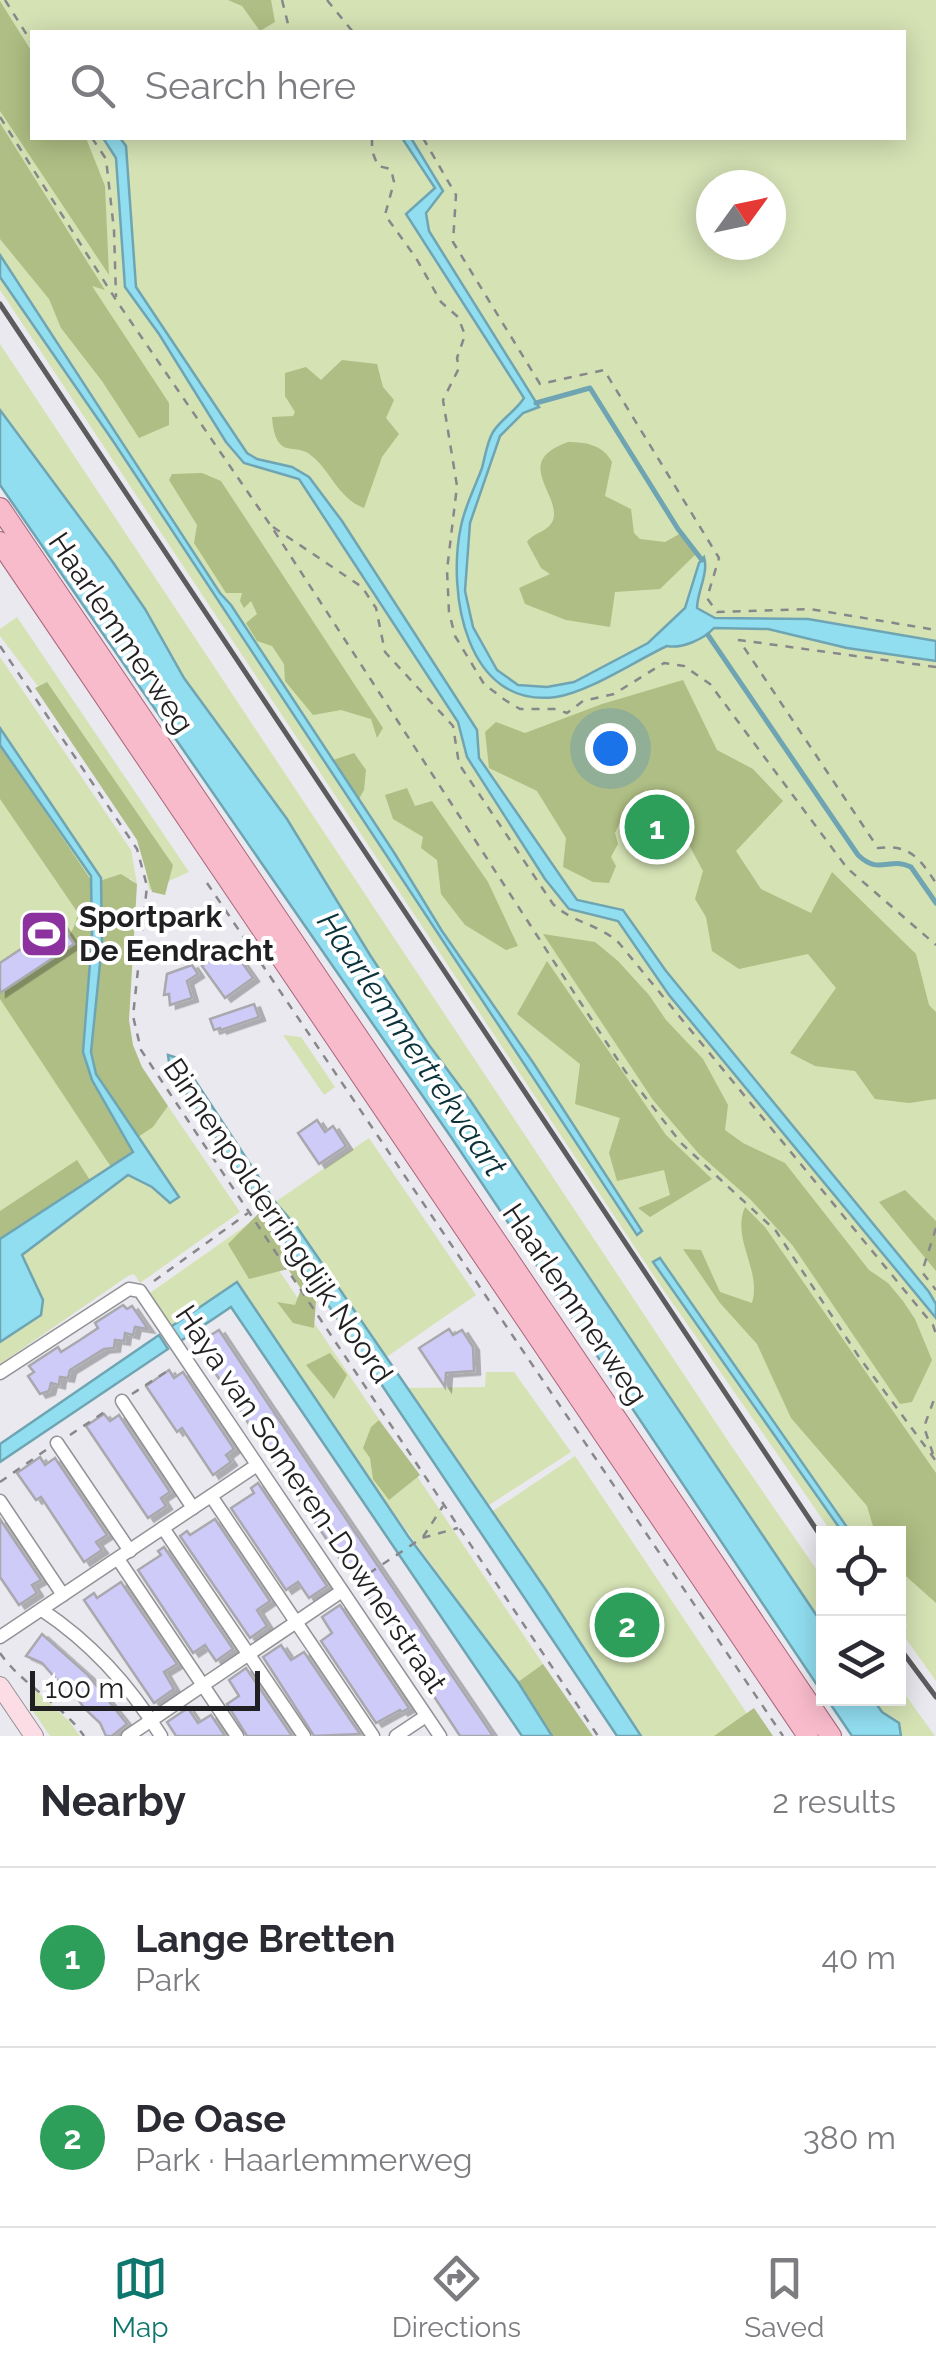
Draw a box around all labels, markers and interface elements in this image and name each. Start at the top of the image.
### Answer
search box [30,30,906,140]
icon: search [65,58,120,113]
text: Search here [145,63,356,108]
north arrow [696,170,786,260]
street label: Haarlemmerweg [41,526,201,740]
your location [585,723,636,774]
pin: 1 [624,790,690,864]
place label: Sportpark De Eendracht [79,899,275,968]
water label: Haarlemmertrekvaart [310,904,515,1184]
sports icon: Sportpark De Eendracht [18,908,70,960]
street label: Binnenpolderringdijk Noord [157,1052,400,1390]
street label: Haarlemmerweg [495,1197,655,1411]
street label: Haya van Someren-Downerstraat [168,1298,454,1699]
map controls [816,1526,906,1706]
button: locate [816,1526,906,1616]
pin: 2 [594,1588,660,1662]
button: layers [816,1616,906,1706]
scale bar [30,1666,260,1710]
text: 100 m [45,1672,124,1705]
text: Nearby [40,1777,186,1826]
text: 2 results [772,1783,896,1820]
text: Lange Bretten [135,1916,395,1961]
text: 1 [65,1939,80,1976]
text: 40 m [821,1939,896,1976]
text: Park [135,1961,200,1998]
text: De Oase [135,2096,286,2141]
text: 2 [63,2119,82,2156]
text: 380 m [803,2119,896,2156]
text: Park · Haarlemmerweg [135,2141,473,2178]
tab: Map [112,2251,169,2344]
tab: Directions [392,2251,521,2344]
tab: Saved [744,2251,824,2344]

